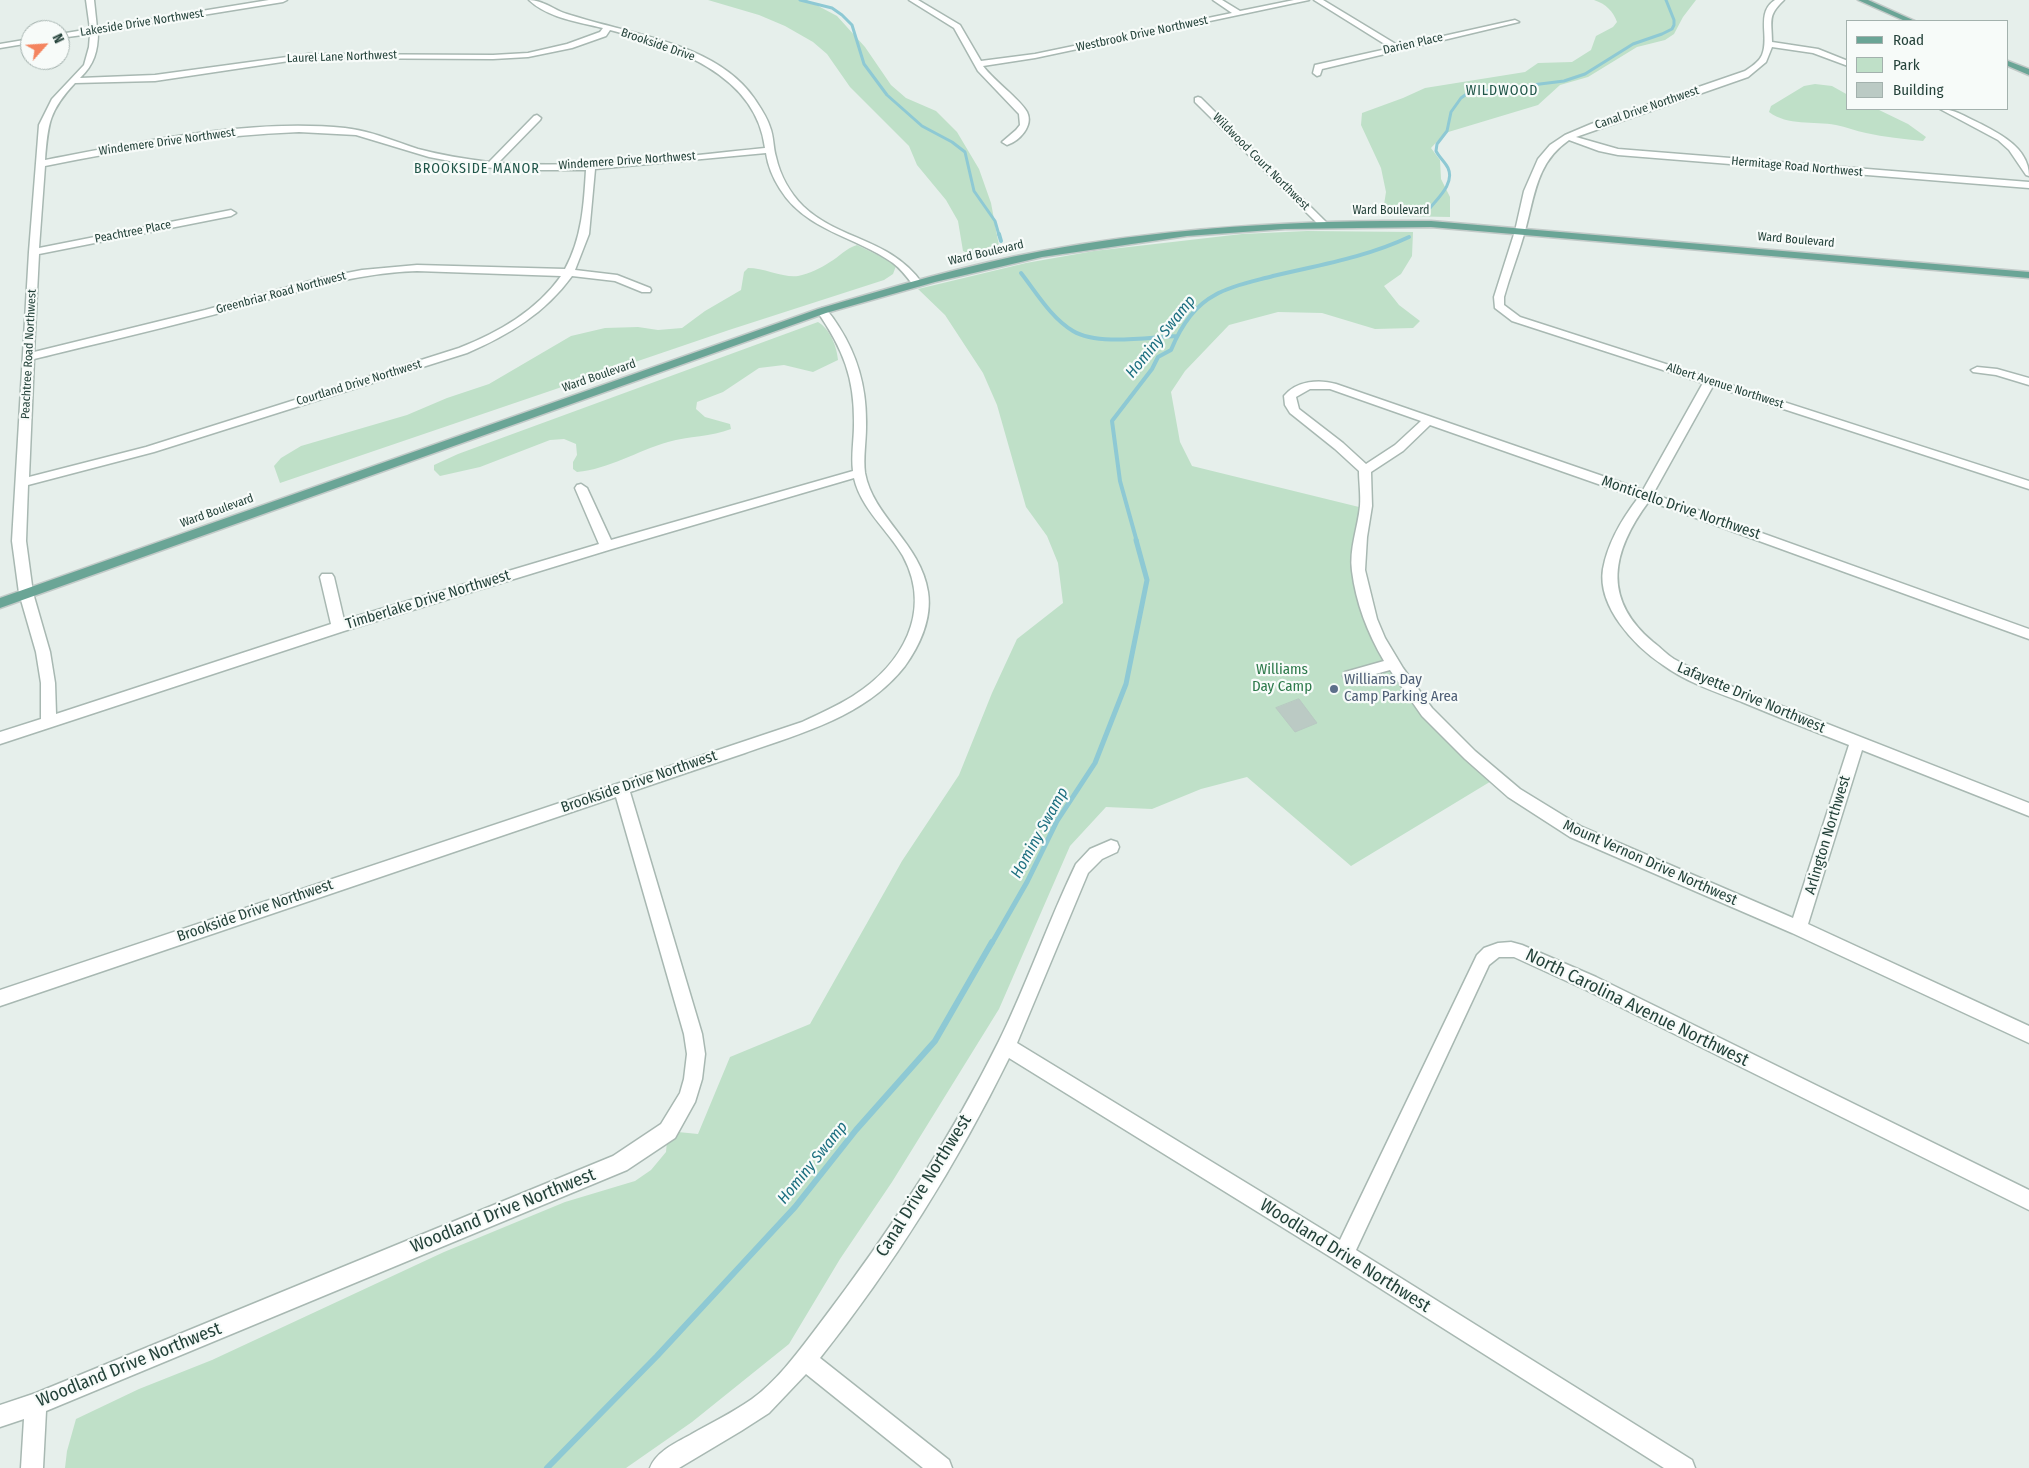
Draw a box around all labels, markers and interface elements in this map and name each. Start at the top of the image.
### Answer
street label: Lakeside Drive Northwest [79,6,205,40]
street label: Westbrook Drive Northwest [1075,13,1209,55]
north arrow [20,20,70,70]
legend [1846,20,2009,110]
street label: Brookside Drive [619,26,697,64]
street label: Darien Place [1382,30,1444,58]
text: N [49,31,68,46]
text: Road [1893,31,1924,49]
street label: Laurel Lane Northwest [287,48,397,66]
text: Park [1893,56,1920,74]
text: Building [1893,81,1944,99]
district label: WILDWOOD [1465,83,1539,99]
street label: Canal Drive Northwest [1593,83,1701,133]
street label: Wildwood Court Northwest [1209,110,1313,214]
street label: Windemere Drive Northwest [98,125,236,159]
street label: Windemere Drive Northwest [558,149,696,173]
street label: Hermitage Road Northwest [1731,154,1863,180]
district label: BROOKSIDE MANOR [412,161,542,177]
street label: Ward Boulevard [1352,204,1430,218]
street label: Peachtree Place [94,218,172,246]
street label: Ward Boulevard [1757,229,1835,251]
street label: Ward Boulevard [947,237,1025,269]
street label: Greenbriar Road Northwest [214,269,348,317]
street label: Peachtree Road Northwest [18,289,40,419]
water label: Hominy Swamp [1122,292,1200,382]
street label: Courtland Drive Northwest [295,357,423,409]
street label: Ward Boulevard [560,357,638,395]
street label: Albert Avenue Northwest [1665,360,1785,412]
street label: Monticello Drive Northwest [1599,472,1763,544]
street label: Ward Boulevard [178,491,256,531]
street label: Timberlake Drive Northwest [344,566,512,634]
street label: Lafayette Drive Northwest [1674,659,1828,737]
park label: Williams Day Camp [1252,661,1312,696]
place label: Williams Day Camp Parking Area [1344,671,1458,706]
marker: Williams Day Camp Parking Area [1328,683,1340,695]
street label: Brookside Drive Northwest [559,747,719,817]
street label: Arlington Northwest [1801,773,1855,897]
water label: Hominy Swamp [1007,784,1073,882]
street label: Mount Vernon Drive Northwest [1560,816,1740,910]
street label: Brookside Drive Northwest [175,876,335,946]
street label: North Carolina Avenue Northwest [1522,944,1752,1072]
street label: Canal Drive Northwest [872,1111,976,1261]
water label: Hominy Swamp [774,1118,852,1208]
street label: Woodland Drive Northwest [407,1164,599,1258]
street label: Woodland Drive Northwest [1256,1195,1434,1317]
street label: Woodland Drive Northwest [33,1318,225,1412]

